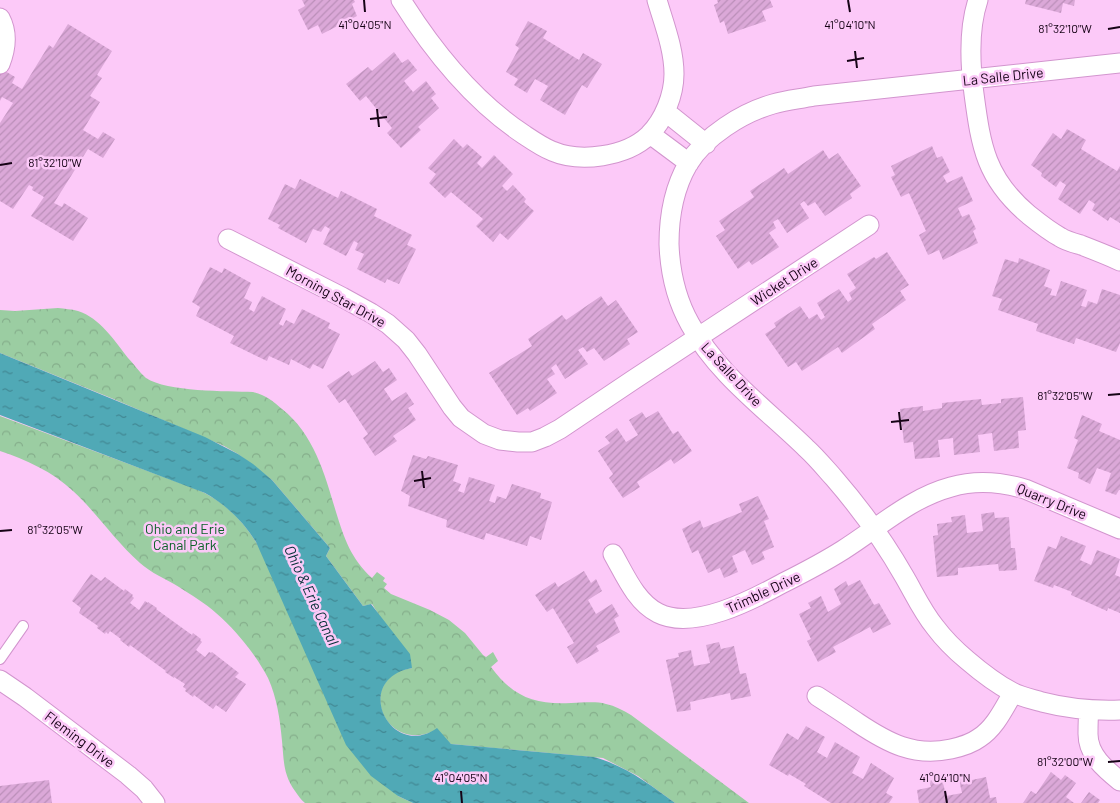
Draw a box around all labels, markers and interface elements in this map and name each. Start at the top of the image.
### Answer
text: 41°04'05"N [338,17,392,31]
text: 41°04'10"N [824,17,876,31]
text: 81°32'10"W [1038,21,1092,35]
street label: La Salle Drive [962,63,1044,89]
text: 81°32'10"W [28,155,82,169]
street label: Wicket Drive [747,253,821,309]
street label: Morning Star Drive [283,262,389,330]
street label: La Salle Drive [698,339,766,409]
text: 81°32'05"W [1037,388,1093,402]
street label: Quarry Drive [1015,479,1089,523]
park label: Ohio and Erie Canal Park [145,520,225,553]
text: 81°32'05"W [27,522,83,536]
water label: Ohio & Erie Canal [281,542,343,648]
street label: Trimble Drive [723,567,803,617]
street label: Fleming Drive [42,707,118,771]
text: 81°32'00"W [1037,754,1094,768]
text: 41°04'05"N [434,770,488,784]
text: 41°04'10"N [919,770,971,784]

